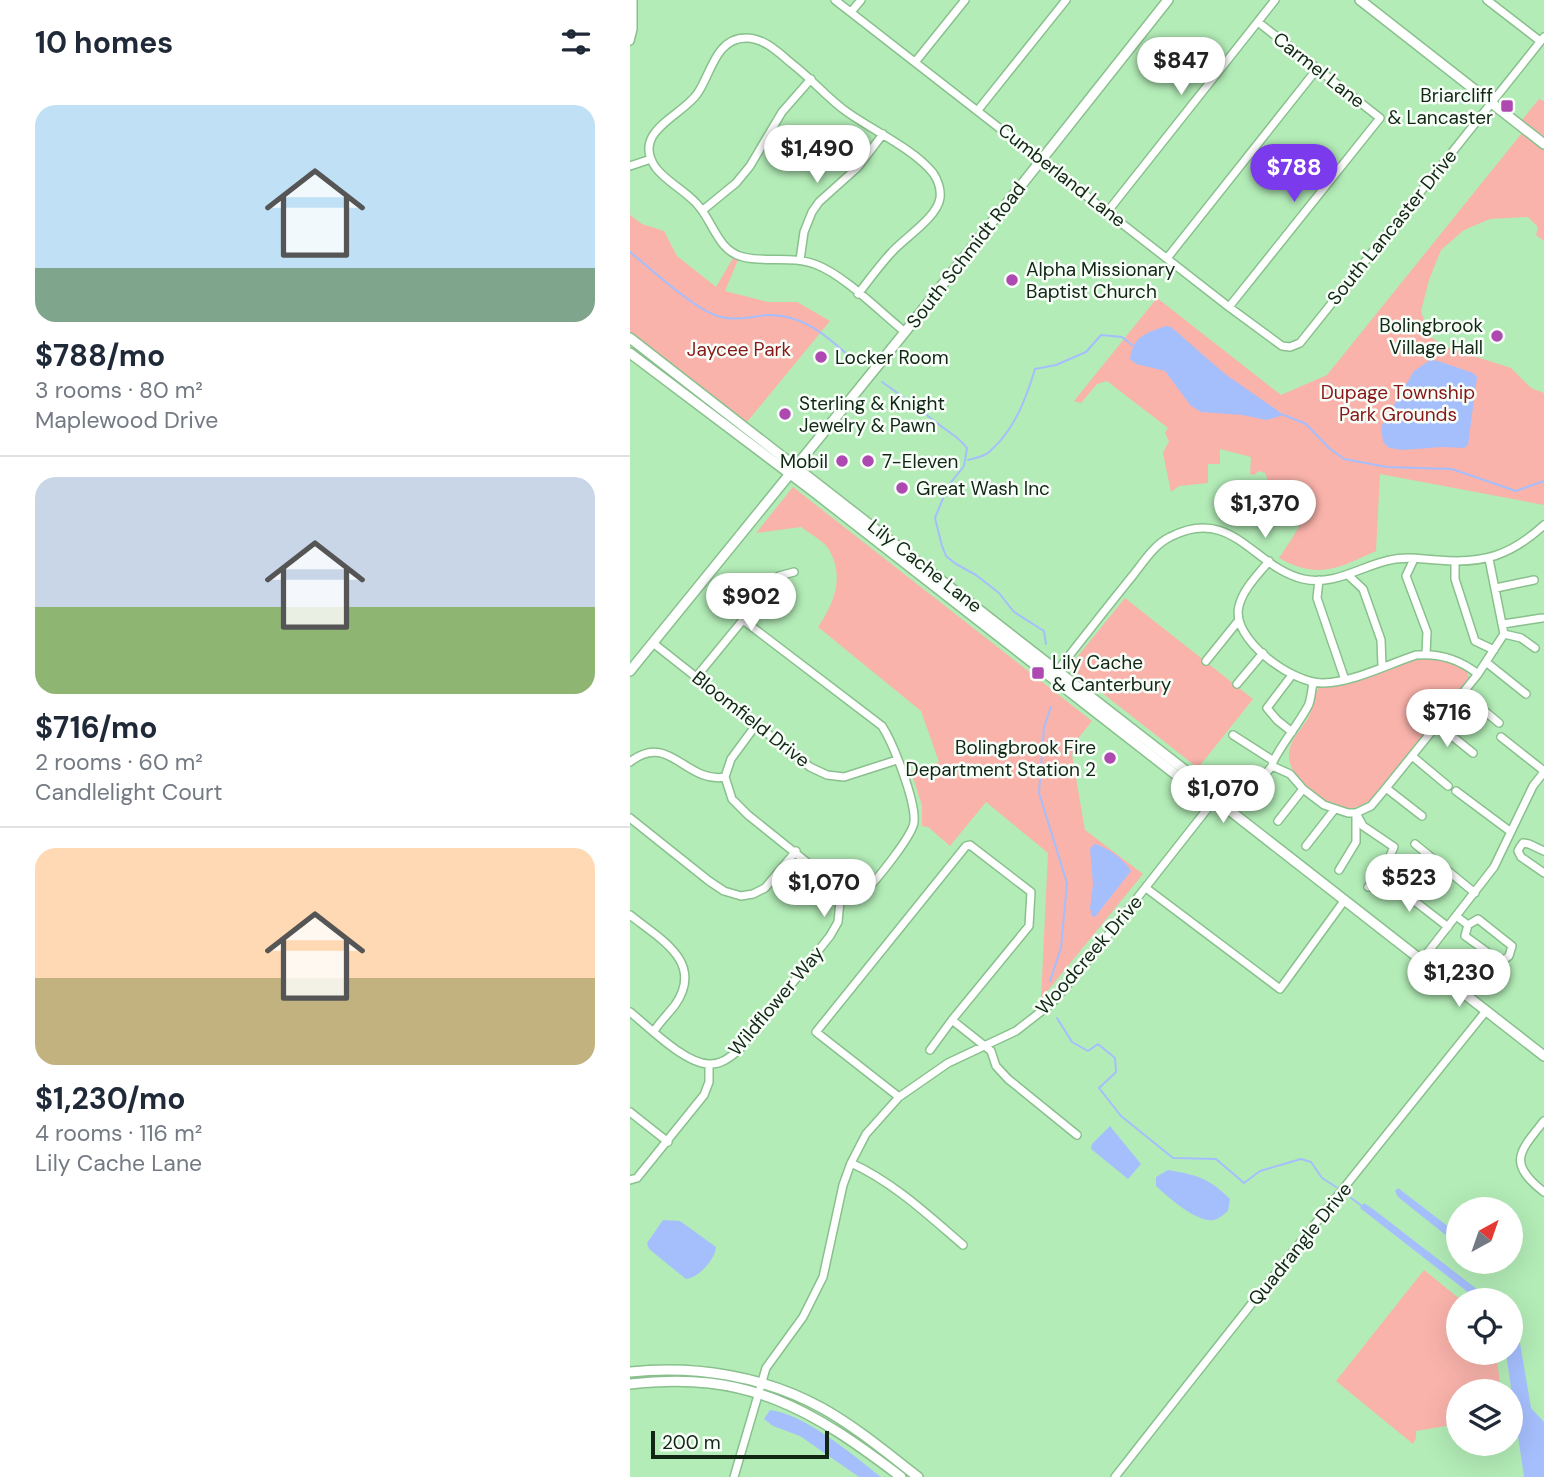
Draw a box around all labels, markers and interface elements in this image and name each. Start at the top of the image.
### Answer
text: 10 homes [35,23,173,62]
icon: filters [557,23,595,61]
street label: Carmel Lane [1268,26,1370,114]
pin: $847 [1140,38,1222,97]
text: $847 [1153,45,1209,75]
place label: Briarcliff & Lancaster [1387,83,1493,130]
marker: Briarcliff & Lancaster [1499,98,1515,114]
street label: Cumberland Lane [993,117,1131,233]
pin: $1,490 [760,125,874,185]
text: $1,490 [780,133,854,163]
pin: $788 [1253,144,1335,204]
street label: South Lancaster Drive [1321,144,1463,310]
icon: home [252,150,378,276]
text: $788 [1266,152,1322,182]
street label: South Schmidt Road [901,177,1031,333]
place label: Alpha Missionary Baptist Church [1026,257,1176,304]
marker: Alpha Missionary Baptist Church [1004,272,1020,288]
place label: Bolingbrook Village Hall [1379,313,1483,360]
marker: Bolingbrook Village Hall [1489,328,1505,344]
text: $788/mo [35,336,165,375]
park label: Jaycee Park [687,337,792,362]
place label: Locker Room [835,345,949,370]
marker: Locker Room [813,349,829,365]
text: 3 rooms · 80 m² [35,375,203,405]
park label: Dupage Township Park Grounds [1321,380,1475,427]
place label: Sterling & Knight Jewelry & Pawn [799,391,945,438]
text: Maplewood Drive [35,405,218,435]
marker: Sterling & Knight Jewelry & Pawn [777,406,793,422]
place label: Mobil [780,449,828,474]
place label: 7-Eleven [882,449,958,474]
marker: Mobil [834,453,850,469]
marker: 7-Eleven [860,453,876,469]
place label: Great Wash Inc [916,476,1050,501]
marker: Great Wash Inc [894,480,910,496]
pin: $1,370 [1208,480,1322,540]
text: $1,370 [1230,488,1300,518]
street label: Lily Cache Lane [863,514,987,618]
icon: home [252,522,378,648]
pin: $902 [710,574,792,633]
text: $902 [722,581,780,611]
place label: Lily Cache & Canterbury [1052,650,1172,697]
street label: Bloomfield Drive [687,665,815,773]
marker: Lily Cache & Canterbury [1030,665,1046,681]
pin: $716 [1406,690,1488,749]
text: $716 [1422,697,1472,727]
text: $716/mo [35,708,158,747]
place label: Bolingbrook Fire Department Station 2 [906,735,1096,782]
text: 2 rooms · 60 m² [35,747,203,777]
marker: Bolingbrook Fire Department Station 2 [1102,750,1118,766]
pin: $1,070 [1166,766,1280,825]
text: $1,070 [1187,773,1259,803]
text: Candlelight Court [35,777,223,807]
pin: $523 [1368,855,1450,914]
pin: $1,070 [767,860,881,919]
text: $523 [1381,862,1437,892]
text: $1,070 [788,867,860,897]
street label: Woodcreek Drive [1030,890,1148,1020]
icon: home [252,893,378,1019]
street label: Wildflower Way [723,941,829,1061]
pin: $1,230 [1402,950,1516,1009]
text: $1,230 [1423,957,1495,987]
text: $1,230/mo [35,1079,186,1118]
text: 4 rooms · 116 m² [35,1118,202,1148]
text: Lily Cache Lane [35,1148,202,1178]
street label: Quadrangle Drive [1243,1177,1357,1311]
north arrow [1446,1197,1522,1274]
map controls [1446,1197,1523,1456]
button: locate [1446,1288,1523,1365]
button: layers [1446,1379,1523,1456]
scale bar [651,1428,830,1460]
text: 200 m [662,1430,721,1455]

